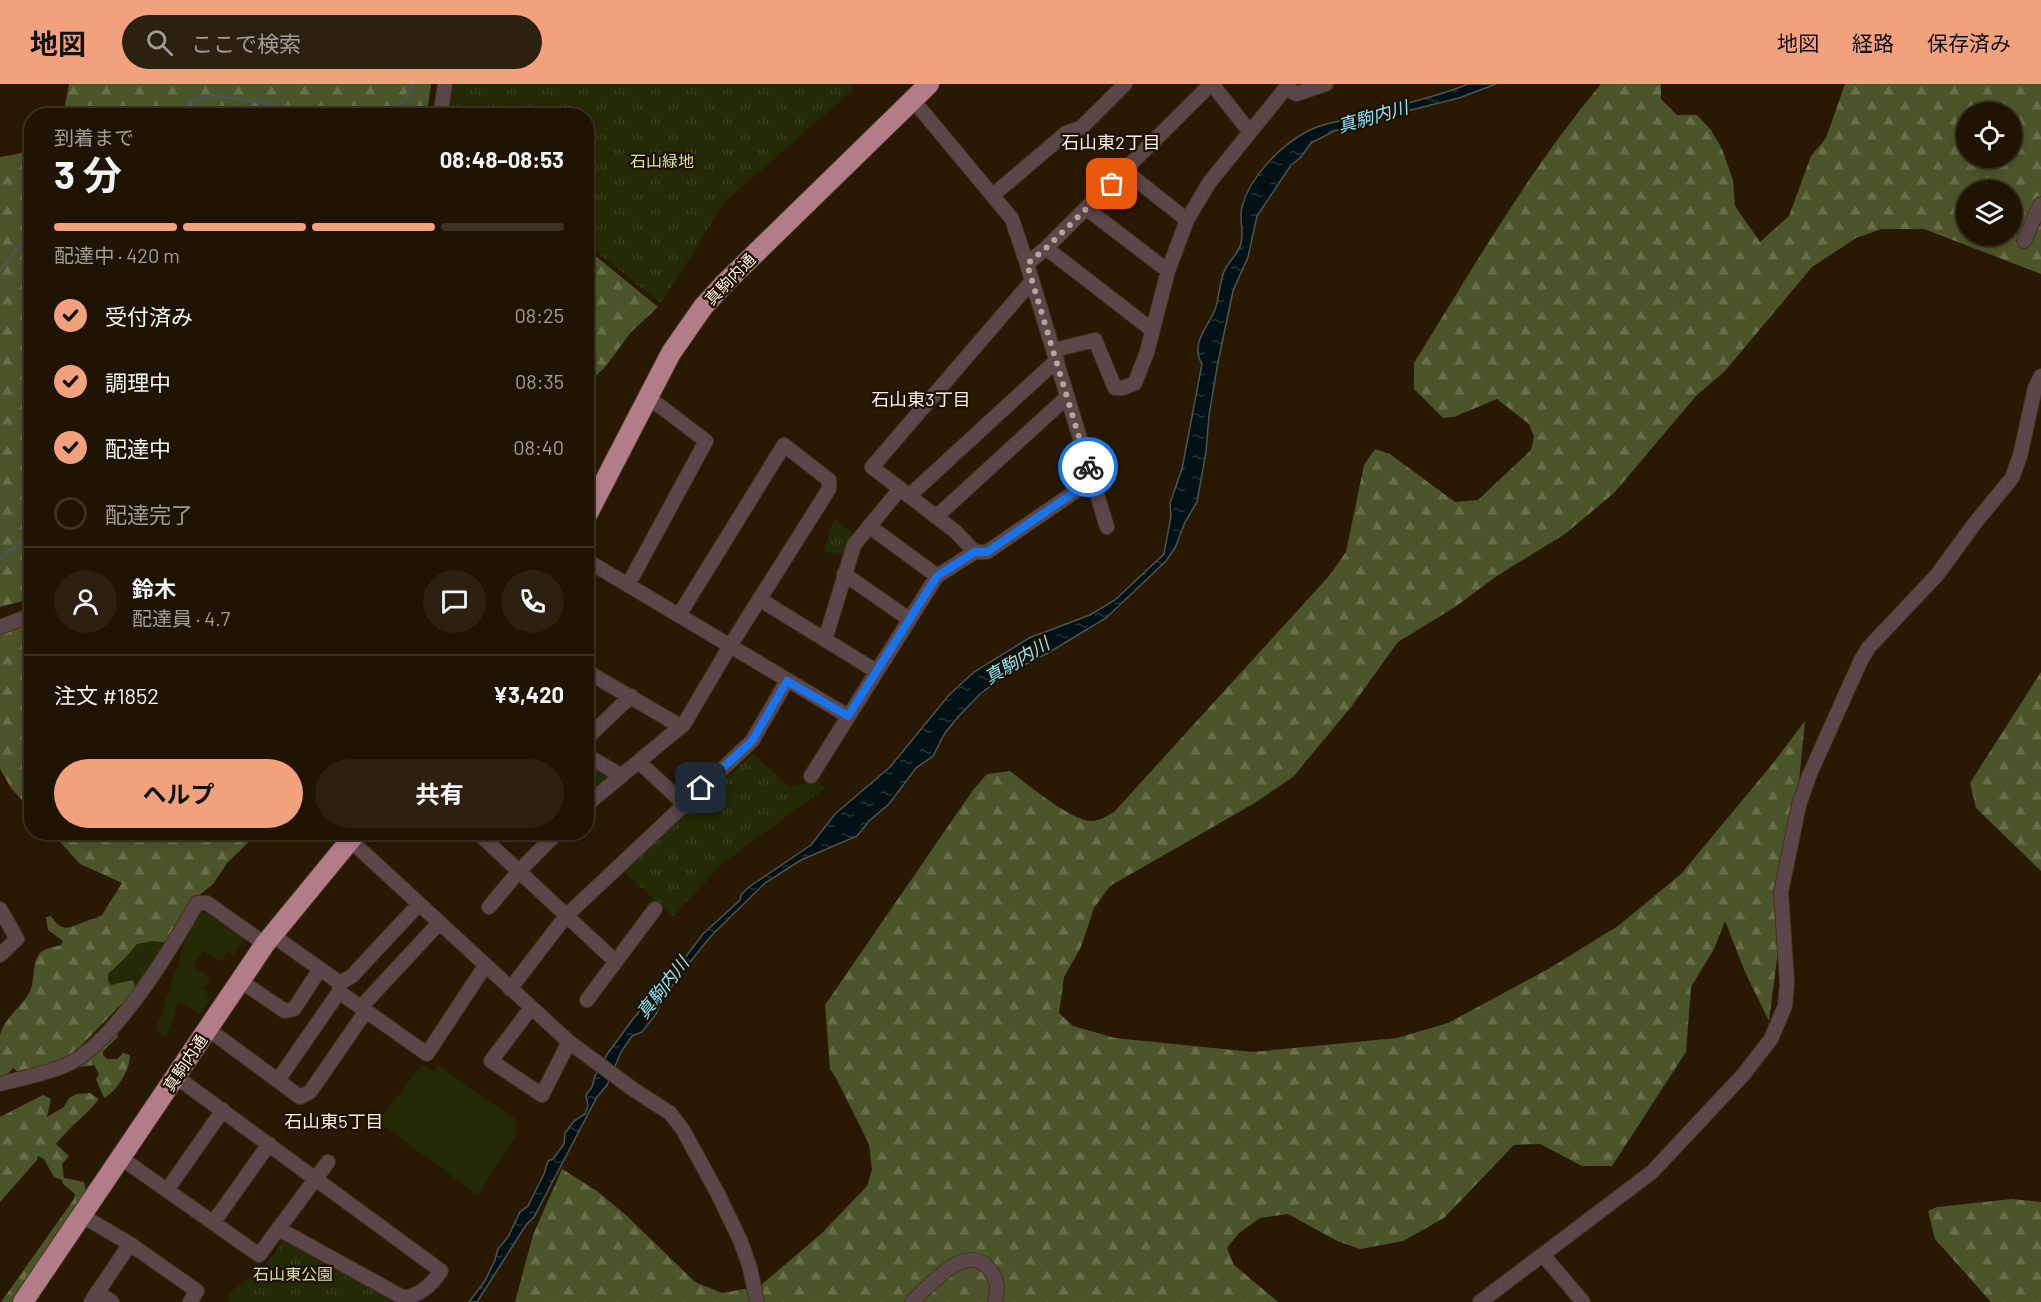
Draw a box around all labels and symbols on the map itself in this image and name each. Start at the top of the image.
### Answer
water label: 真駒内川 [1335,95,1412,137]
district label: 石山東2丁目 [1061,131,1161,153]
park label: 石山緑地 [630,151,694,170]
pin [1086,158,1137,209]
street label: 真駒内通 [701,249,759,308]
district label: 石山東3丁目 [871,388,971,410]
courier [1058,437,1118,497]
water label: 真駒内川 [980,631,1055,688]
pin [675,762,726,813]
water label: 真駒内川 [631,951,694,1023]
street label: 真駒内通 [159,1031,210,1095]
district label: 石山東5丁目 [284,1110,384,1132]
park label: 石山東公園 [253,1264,333,1283]

